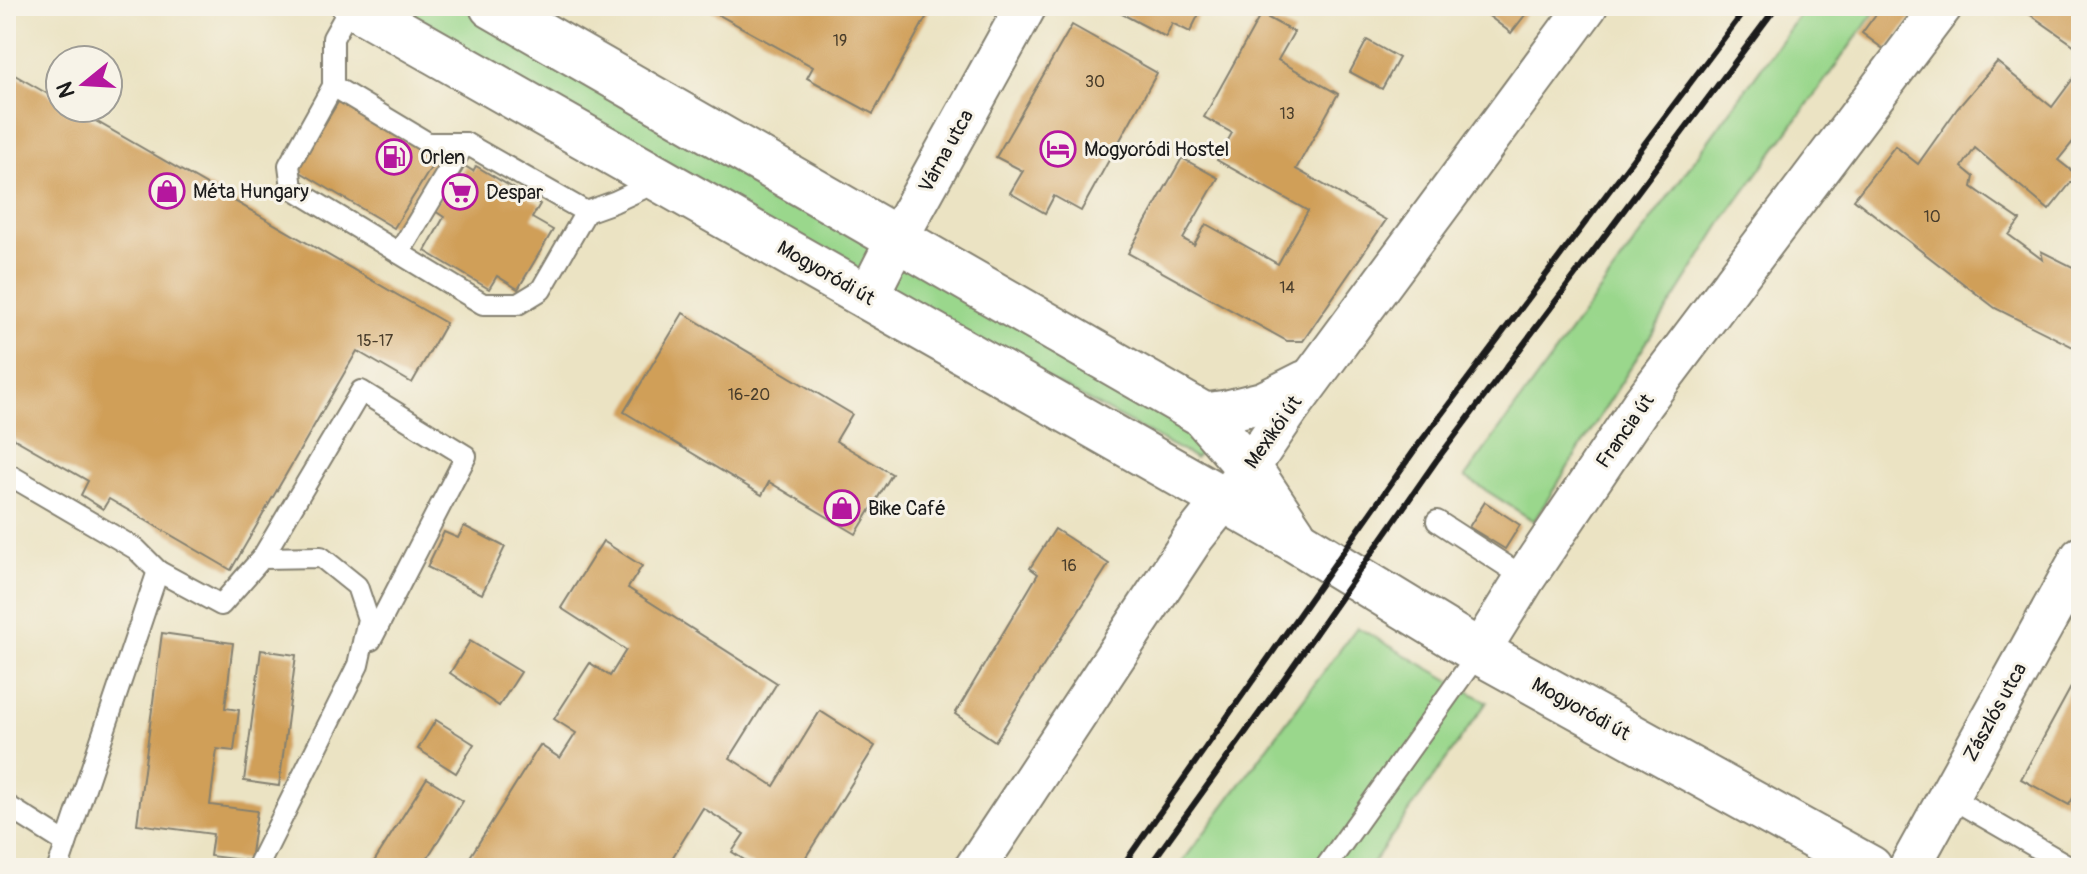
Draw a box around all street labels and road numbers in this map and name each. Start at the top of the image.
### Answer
street label: Várna utca [913,105,979,197]
street label: Mogyoródi út [773,235,880,311]
street label: Francia út [1590,388,1660,473]
street label: Mexikói út [1239,390,1308,473]
street label: Zászlós utca [1958,658,2032,766]
street label: Mogyoródi út [1527,672,1635,747]

